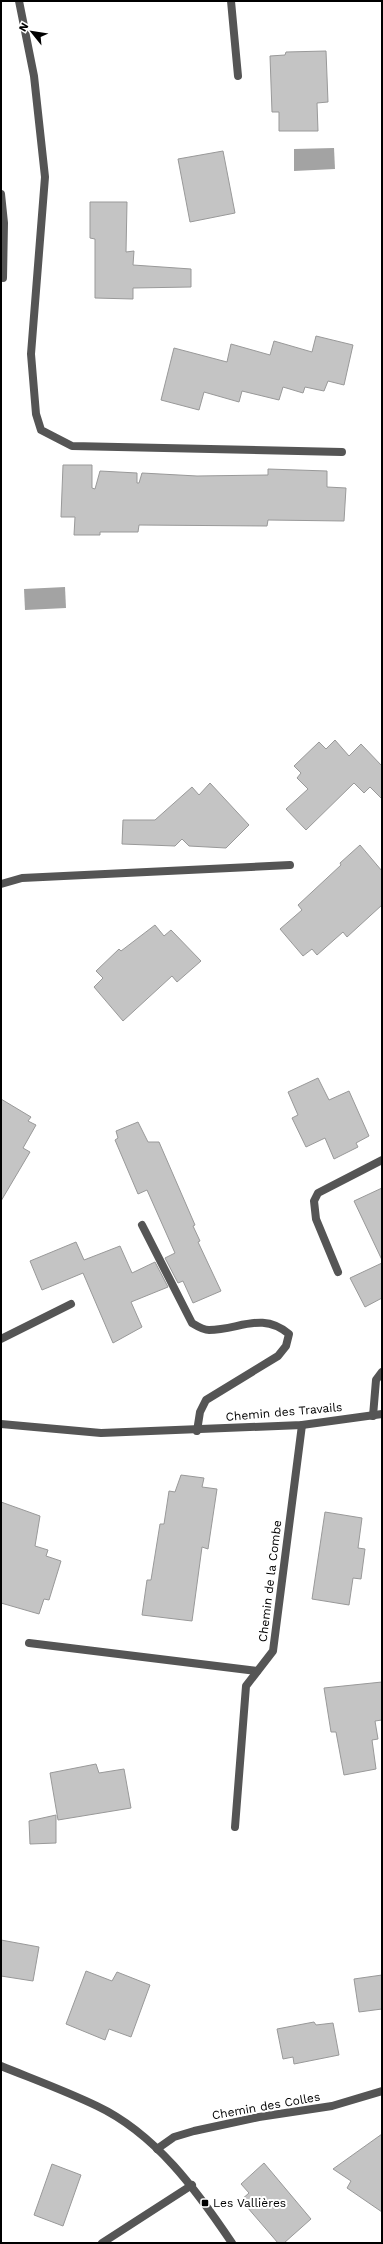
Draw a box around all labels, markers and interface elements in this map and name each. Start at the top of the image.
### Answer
north arrow [12,12,52,52]
text: N [16,20,31,34]
street label: Chemin des Travails [225,1400,343,1424]
street label: Chemin de la Combe [256,1519,284,1643]
street label: Chemin des Colles [211,2090,321,2122]
place label: Les Vallières [213,2196,286,2210]
marker: Les Vallières [200,2198,210,2208]

